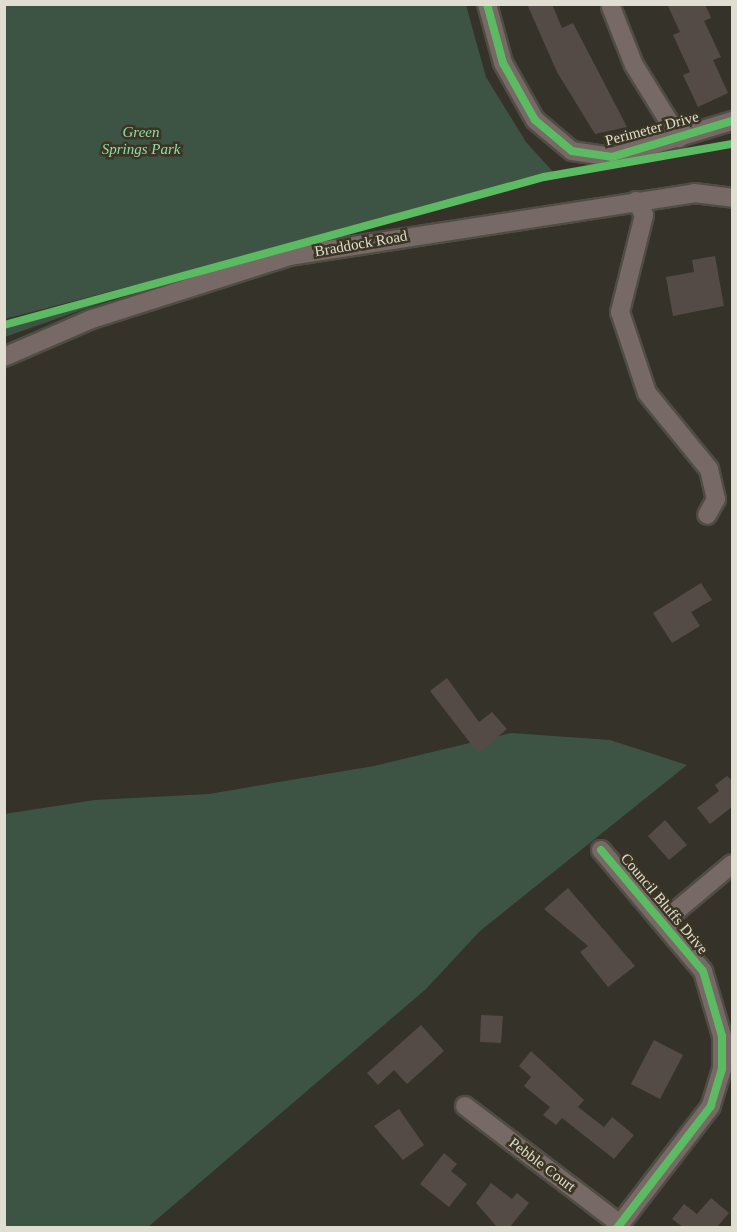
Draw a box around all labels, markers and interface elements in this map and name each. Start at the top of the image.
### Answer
street label: Perimeter Drive [603,108,701,150]
park label: Green Springs Park [102,123,180,158]
street label: Braddock Road [313,227,409,261]
street label: Council Bluffs Drive [616,850,712,958]
street label: Pebble Court [505,1134,579,1196]

